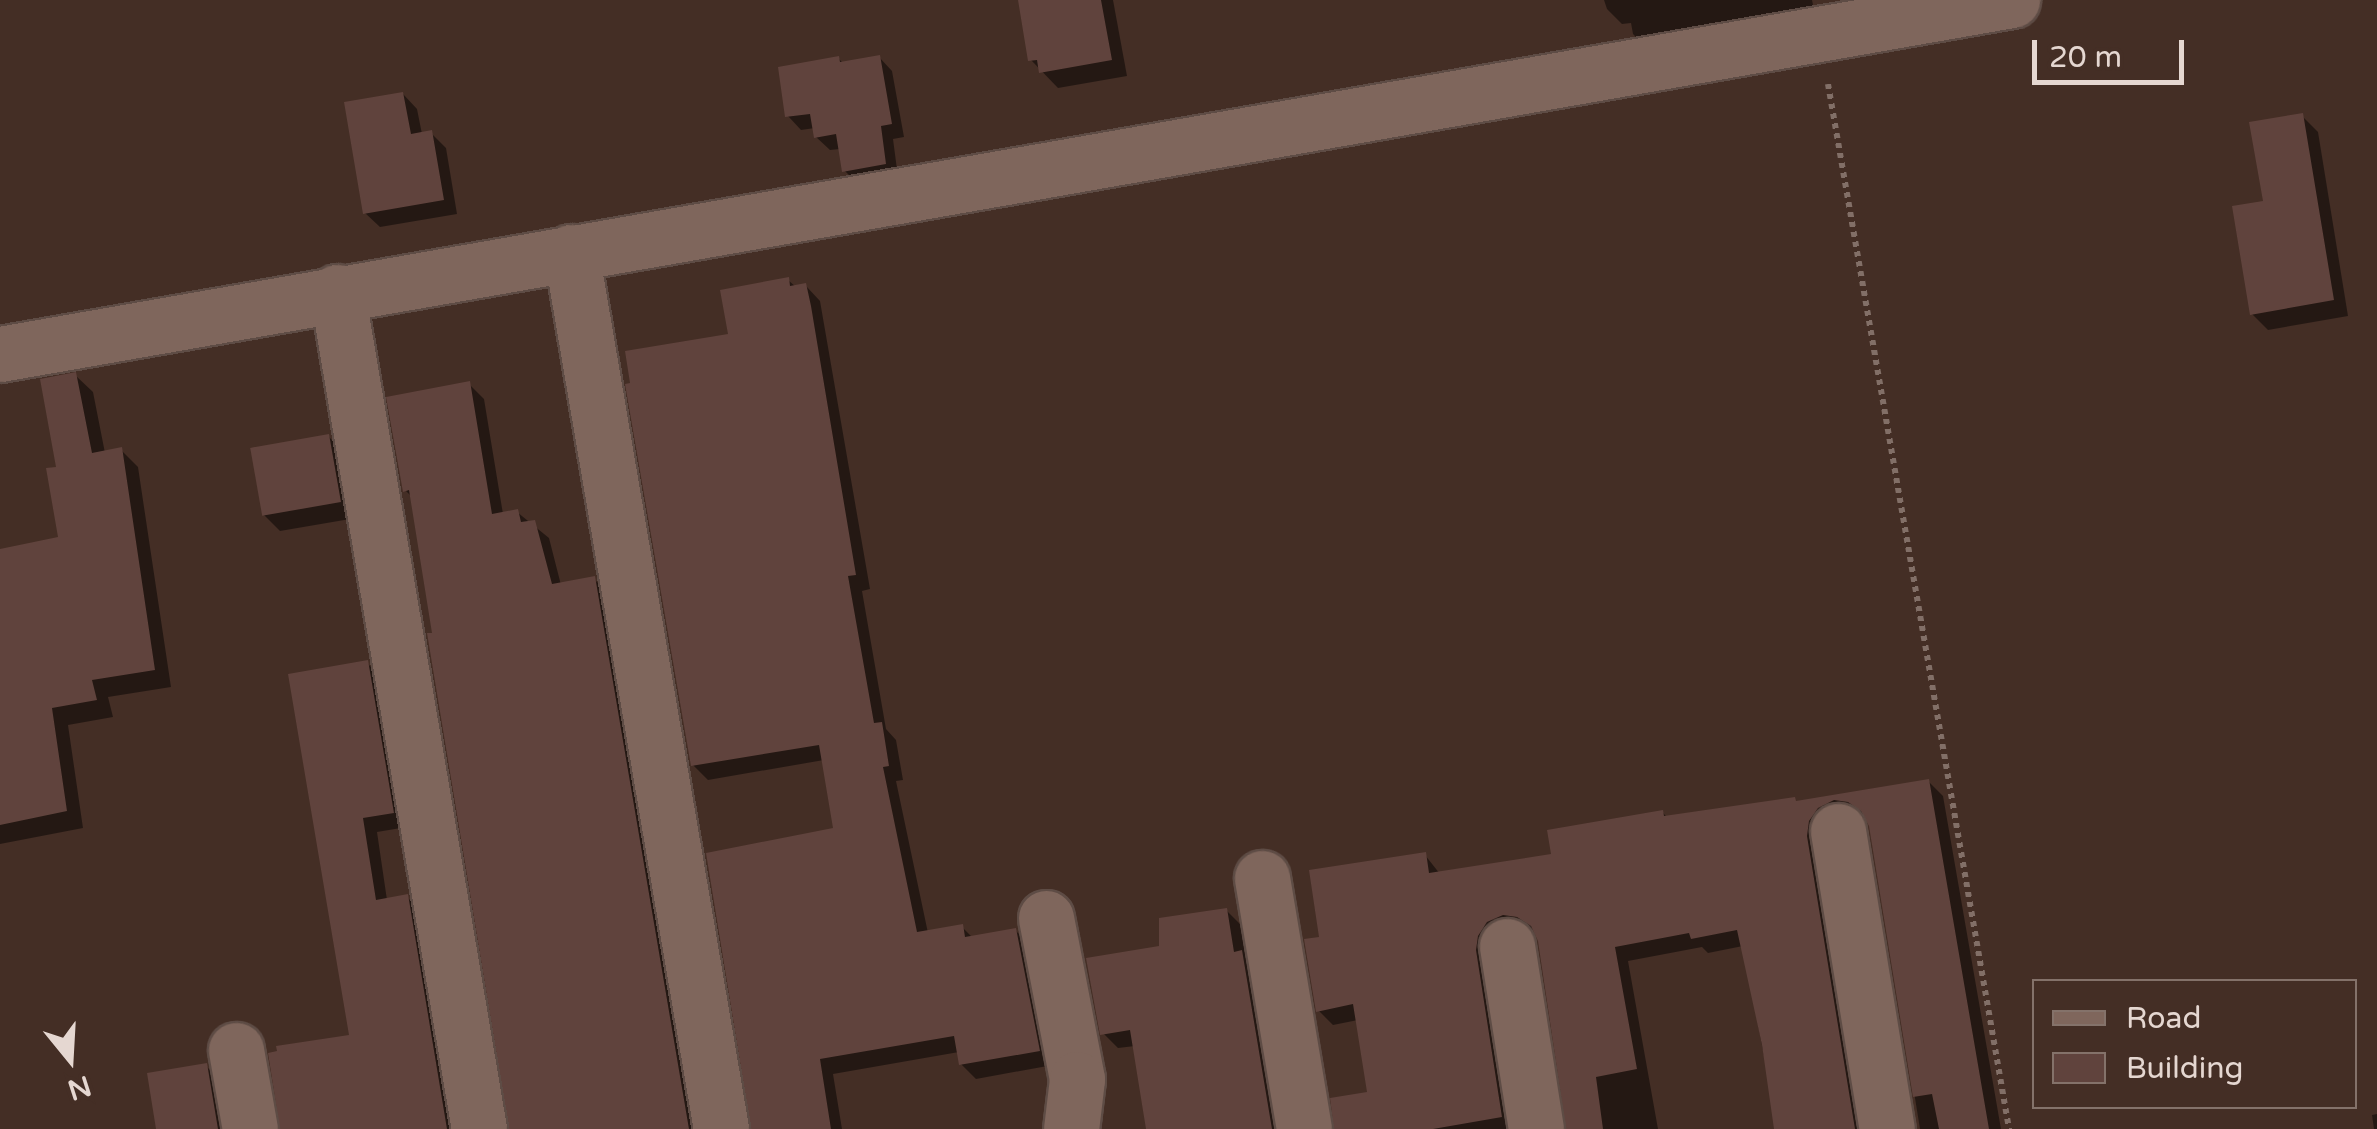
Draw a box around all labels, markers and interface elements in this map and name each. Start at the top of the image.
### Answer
scale bar [2037,20,2190,82]
text: 20 m [2049,39,2122,76]
legend [2032,979,2357,1109]
text: Road [2126,1000,2201,1037]
north arrow [20,1009,120,1109]
text: Building [2126,1050,2243,1087]
text: N [63,1068,95,1107]

